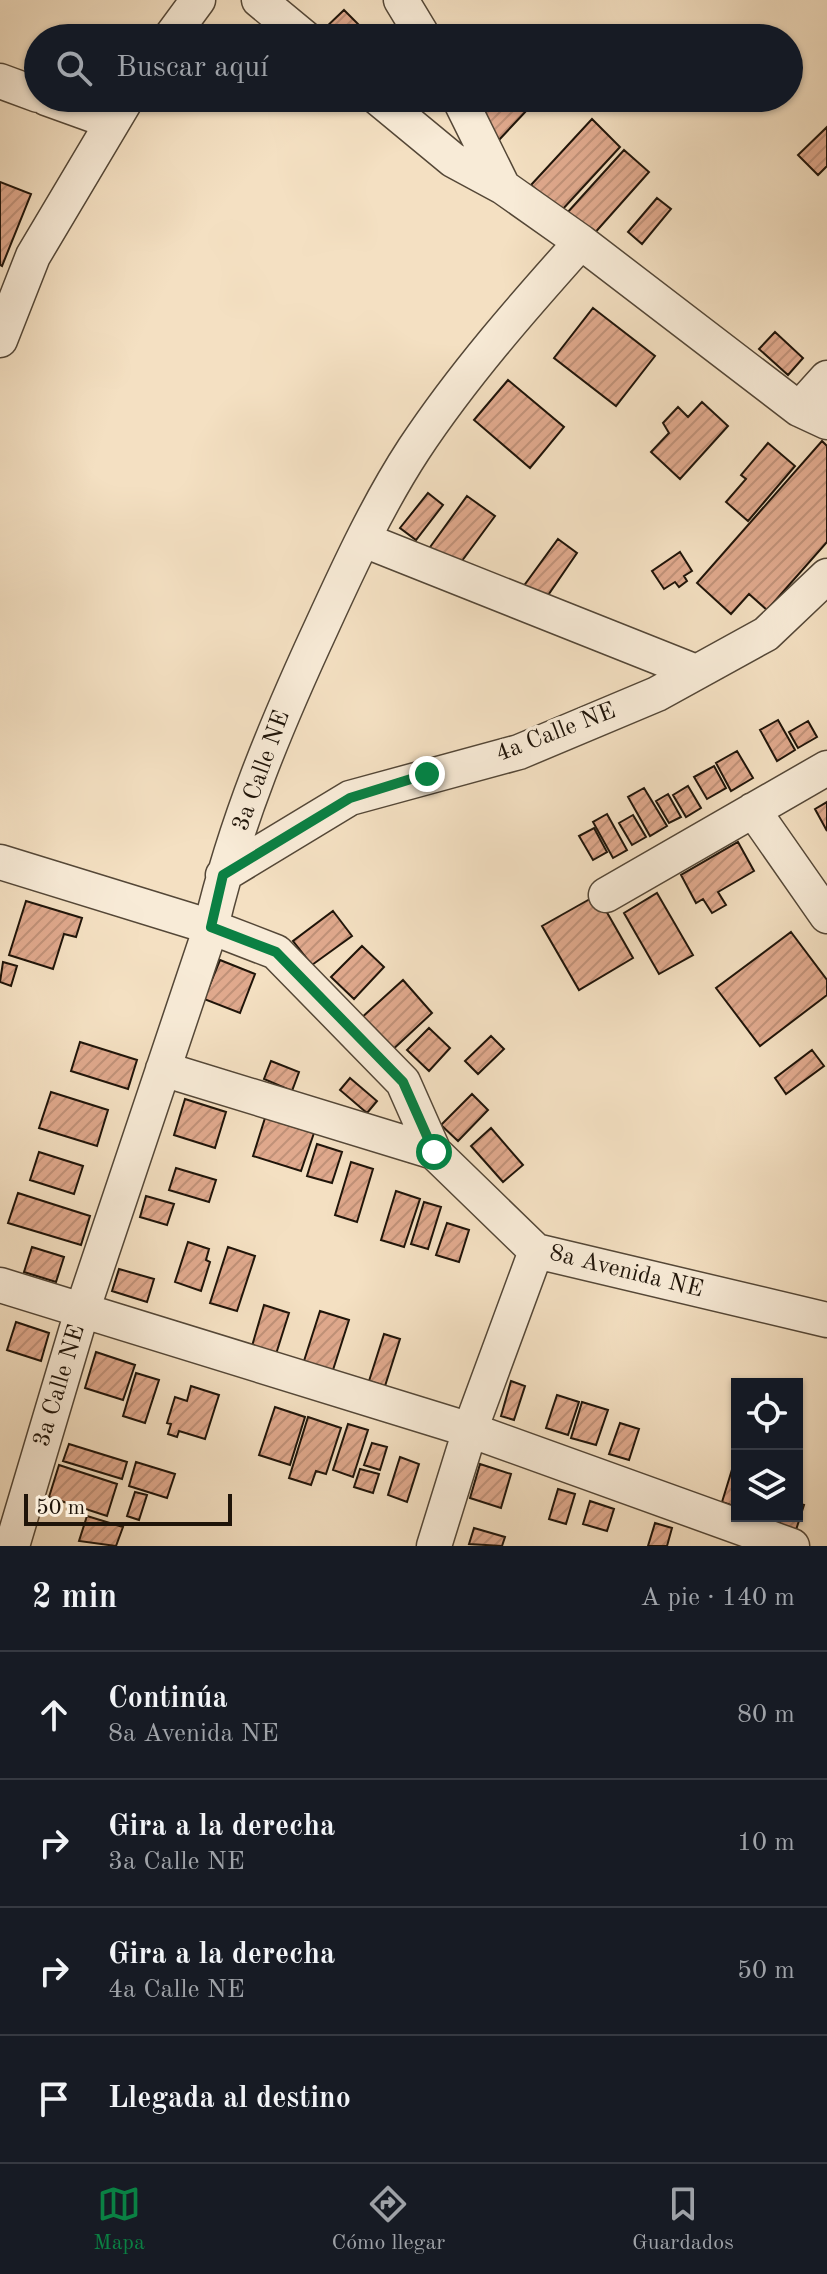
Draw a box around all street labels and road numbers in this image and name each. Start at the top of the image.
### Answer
street label: 4a Calle NE [493,699,619,767]
street label: 3a Calle NE [229,708,295,834]
street label: 8a Avenida NE [547,1241,705,1303]
street label: 3a Calle NE [30,1322,90,1450]

